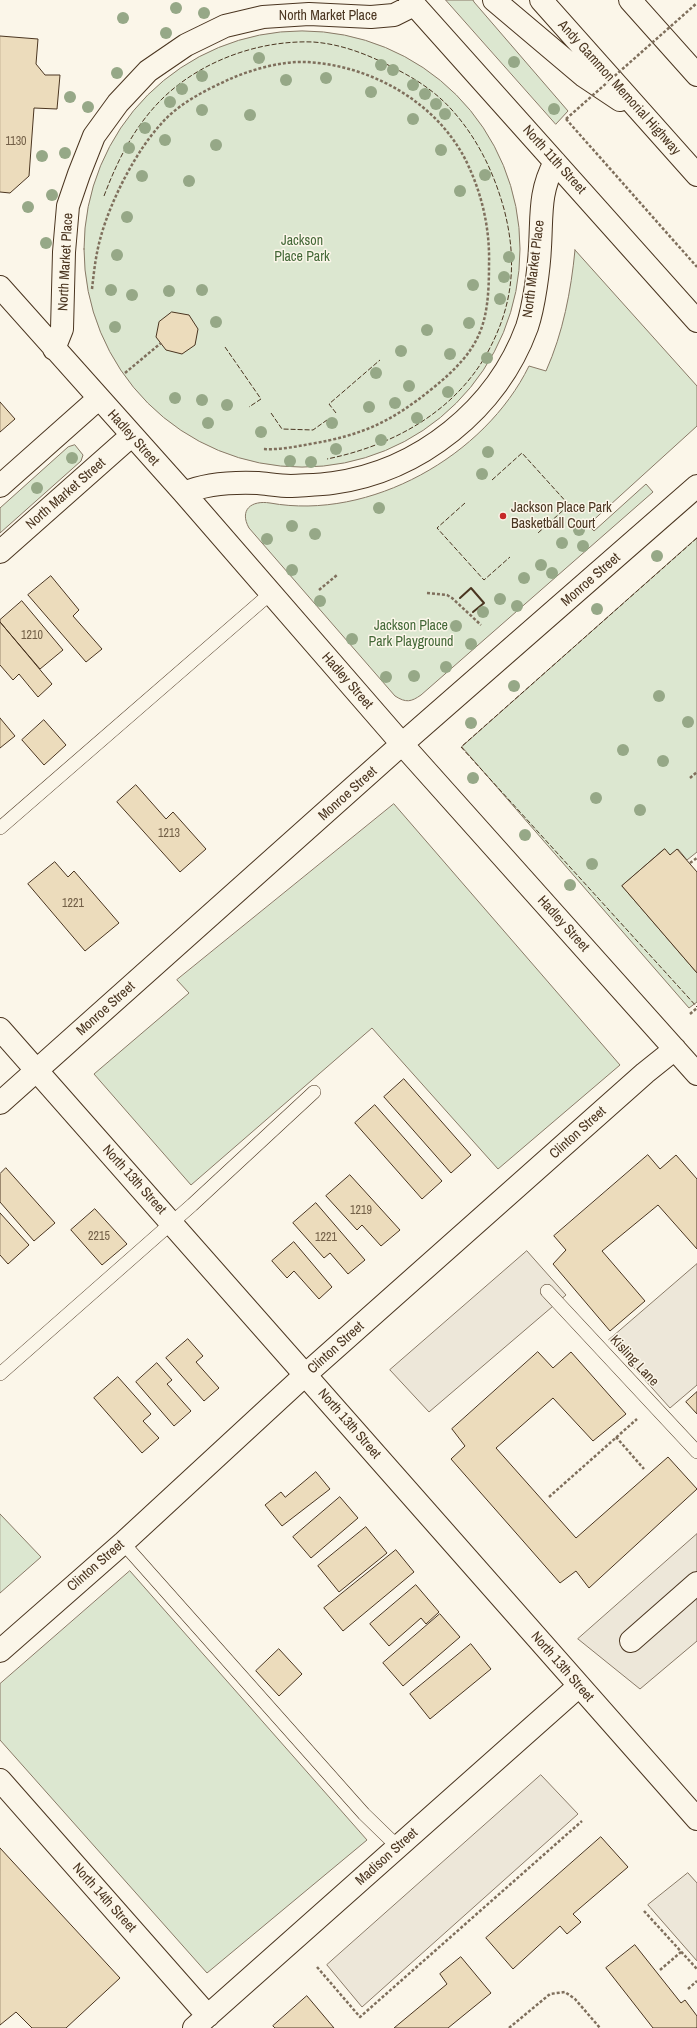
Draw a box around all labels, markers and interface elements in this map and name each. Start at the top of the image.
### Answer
street label: North Market Place [279,8,377,24]
street label: Andy Gammon Memorial Highway [554,17,684,159]
street label: North 11th Street [519,122,589,198]
house number: 1130 [5,135,27,149]
street label: North Market Place [55,213,77,311]
street label: North Market Place [520,219,548,319]
park label: Jackson Place Park [274,233,330,266]
street label: Hadley Street [103,407,163,469]
street label: North Market Street [23,455,109,533]
place label: Jackson Place Park Basketball Court [511,500,612,532]
marker: Jackson Place Park Basketball Court [498,511,508,521]
street label: Monroe Street [558,550,624,610]
park label: Jackson Place Park Playground [369,618,453,650]
house number: 1210 [21,629,43,643]
street label: Hadley Street [318,649,376,713]
street label: Monroe Street [315,763,381,825]
house number: 1213 [158,827,180,841]
street label: Hadley Street [533,893,593,955]
house number: 1221 [62,897,84,911]
street label: Monroe Street [73,978,139,1040]
street label: Clinton Street [546,1103,610,1163]
street label: North 13th Street [99,1142,169,1218]
house number: 1219 [350,1204,372,1218]
house number: 2215 [88,1230,110,1244]
house number: 1221 [315,1231,337,1245]
street label: Clinton Street [304,1318,368,1378]
street label: Kisling Lane [606,1332,662,1390]
street label: North 13th Street [314,1385,384,1463]
street label: Clinton Street [64,1537,128,1595]
street label: North 13th Street [527,1628,597,1706]
street label: Madison Street [352,1825,422,1889]
street label: North 14th Street [69,1860,139,1936]

